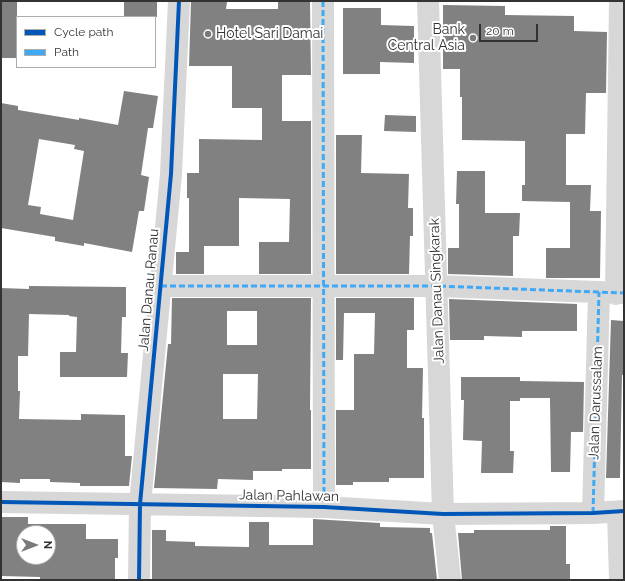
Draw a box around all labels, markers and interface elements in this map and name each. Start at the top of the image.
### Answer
legend [16,16,156,68]
scale bar [481,16,540,42]
place label: Bank Central Asia [388,22,465,54]
text: 20 m [486,24,514,38]
text: Cycle path [54,25,113,39]
place label: Hotel Sari Damai [216,26,323,42]
marker: Hotel Sari Damai [203,29,213,39]
marker: Bank Central Asia [468,33,478,43]
text: Path [54,45,79,59]
street label: Jalan Danau Singkarak [426,218,448,364]
street label: Jalan Danau Ranau [135,228,163,352]
street label: Jalan Darussalam [586,346,606,460]
street label: Jalan Pahlawan [239,487,339,505]
north arrow [16,525,56,565]
text: N [41,541,54,549]

